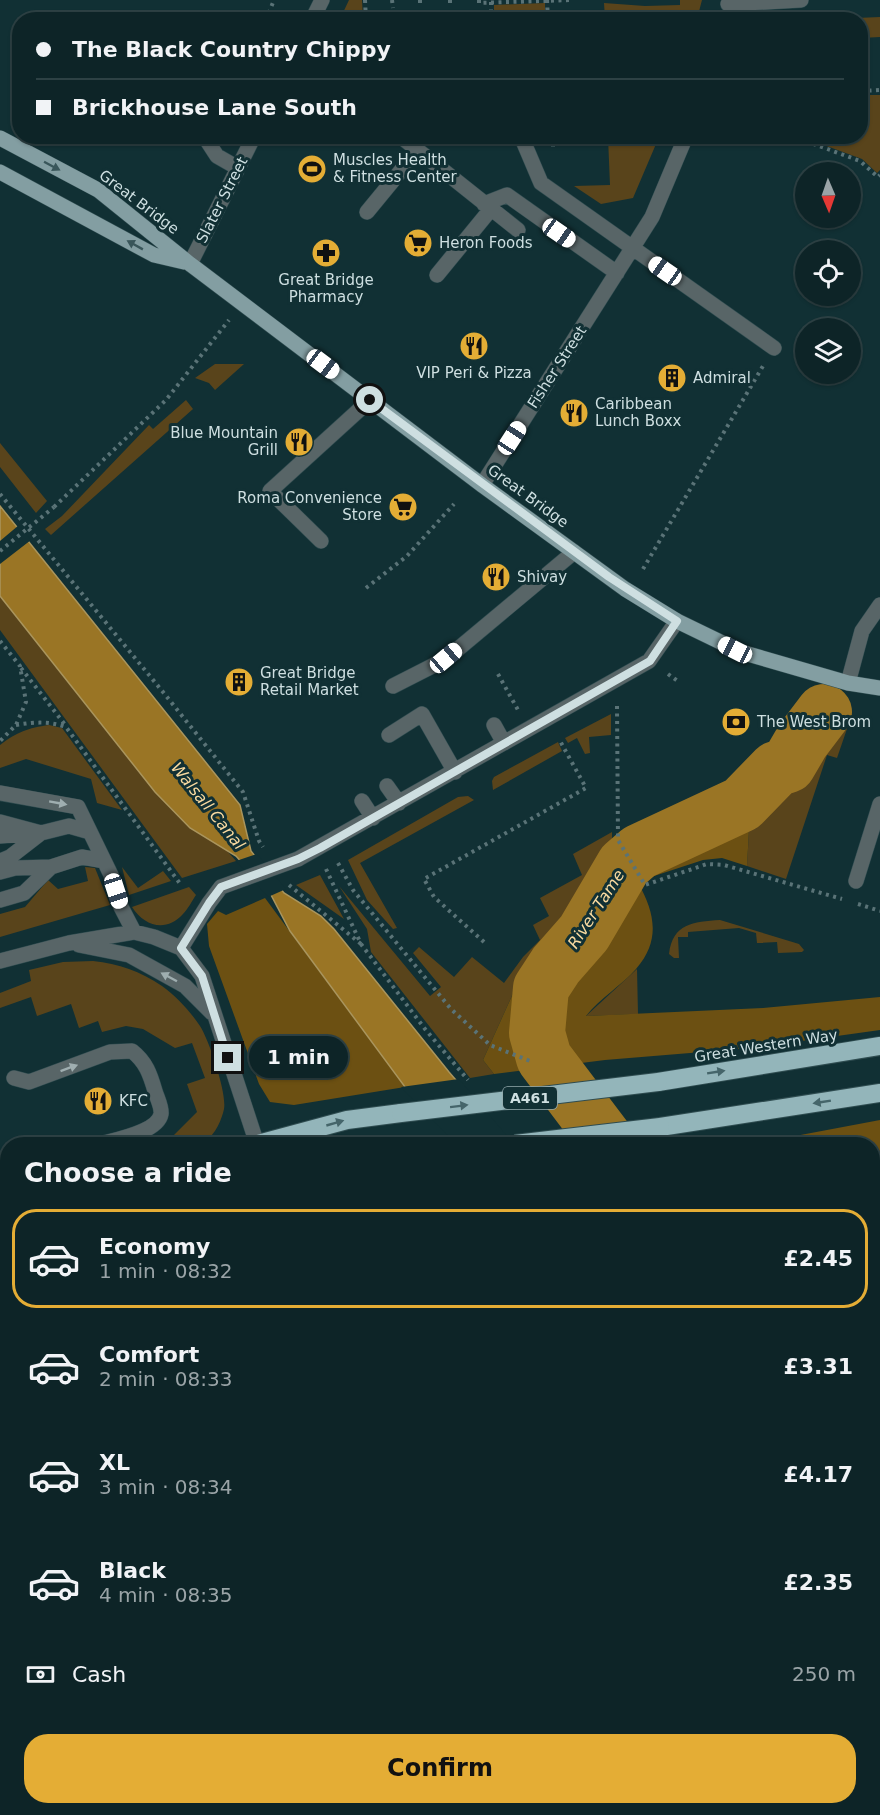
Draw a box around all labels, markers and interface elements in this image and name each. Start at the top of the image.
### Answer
text: The Black Country Chippy [72,37,391,62]
text: Brickhouse Lane South [72,95,357,120]
place label: Muscles Health & Fitness Center [333,151,458,186]
sports icon: Muscles Health & Fitness Center [296,153,328,185]
street label: Slater Street [193,154,252,246]
one-way arrow [43,161,60,171]
north arrow [795,162,861,228]
map controls [795,162,861,384]
street label: Great Bridge [95,166,183,238]
car [539,215,579,251]
supermarket icon: Heron Foods [402,227,434,259]
place label: Heron Foods [439,234,533,252]
pharmacy icon: Great Bridge Pharmacy [310,237,342,269]
one-way arrow [126,240,143,250]
button: locate [795,240,861,306]
car [645,253,685,289]
place label: Great Bridge Pharmacy [278,271,374,306]
button: layers [795,318,861,384]
street label: Fisher Street [524,322,590,412]
restaurant icon: VIP Peri & Pizza [458,330,490,362]
car [303,346,343,382]
building icon: Admiral [656,362,688,394]
place label: VIP Peri & Pizza [416,364,532,382]
place label: Admiral [693,369,751,387]
route start [356,386,383,413]
place label: Caribbean Lunch Boxx [595,395,682,430]
restaurant icon: Caribbean Lunch Boxx [558,397,590,429]
car [495,418,529,458]
place label: Blue Mountain Grill [170,424,278,459]
restaurant icon: Blue Mountain Grill [283,426,315,458]
street label: Great Bridge [484,461,572,531]
place label: Roma Convenience Store [237,489,382,524]
supermarket icon: Roma Convenience Store [387,491,419,523]
restaurant icon: Shivay [480,561,512,593]
place label: Shivay [517,568,567,586]
car [715,634,755,666]
car [426,640,466,676]
place label: Great Bridge Retail Market [260,664,359,699]
building icon: Great Bridge Retail Market [223,666,255,698]
bank icon: The West Brom [720,706,752,738]
place label: The West Brom [756,713,871,731]
water label: Walsall Canal [167,759,249,854]
one-way arrow [48,799,67,808]
water label: River Tame [564,866,629,952]
car [102,871,130,911]
one-way arrow [161,972,178,982]
street label: Great Western Way [693,1026,839,1066]
callout: 1 min [249,1037,348,1079]
route end [214,1044,241,1071]
text: 1 min [267,1045,330,1069]
one-way arrow [61,1062,79,1072]
one-way arrow [706,1068,725,1077]
restaurant icon: KFC [82,1085,114,1117]
road number: A461 [503,1087,557,1109]
place label: KFC [119,1092,148,1110]
one-way arrow [813,1097,832,1106]
one-way arrow [450,1101,469,1111]
one-way arrow [326,1118,344,1127]
text: Choose a ride [24,1157,232,1188]
icon: car [27,1232,81,1286]
text: Economy [99,1234,210,1259]
text: £2.45 [783,1246,853,1271]
text: 1 min · 08:32 [99,1259,233,1283]
icon: car [27,1340,81,1394]
text: Comfort [99,1342,199,1367]
text: £3.31 [783,1354,853,1379]
text: 2 min · 08:33 [99,1367,233,1391]
icon: car [27,1448,81,1502]
text: XL [99,1450,130,1475]
text: £4.17 [783,1462,853,1487]
text: 3 min · 08:34 [99,1475,233,1499]
icon: car [27,1556,81,1610]
text: Black [99,1558,166,1583]
text: £2.35 [783,1570,853,1595]
text: 4 min · 08:35 [99,1583,233,1607]
icon: cash [24,1658,57,1691]
text: Cash [72,1662,126,1687]
text: 250 m [792,1662,856,1686]
button: Confirm [24,1734,856,1803]

